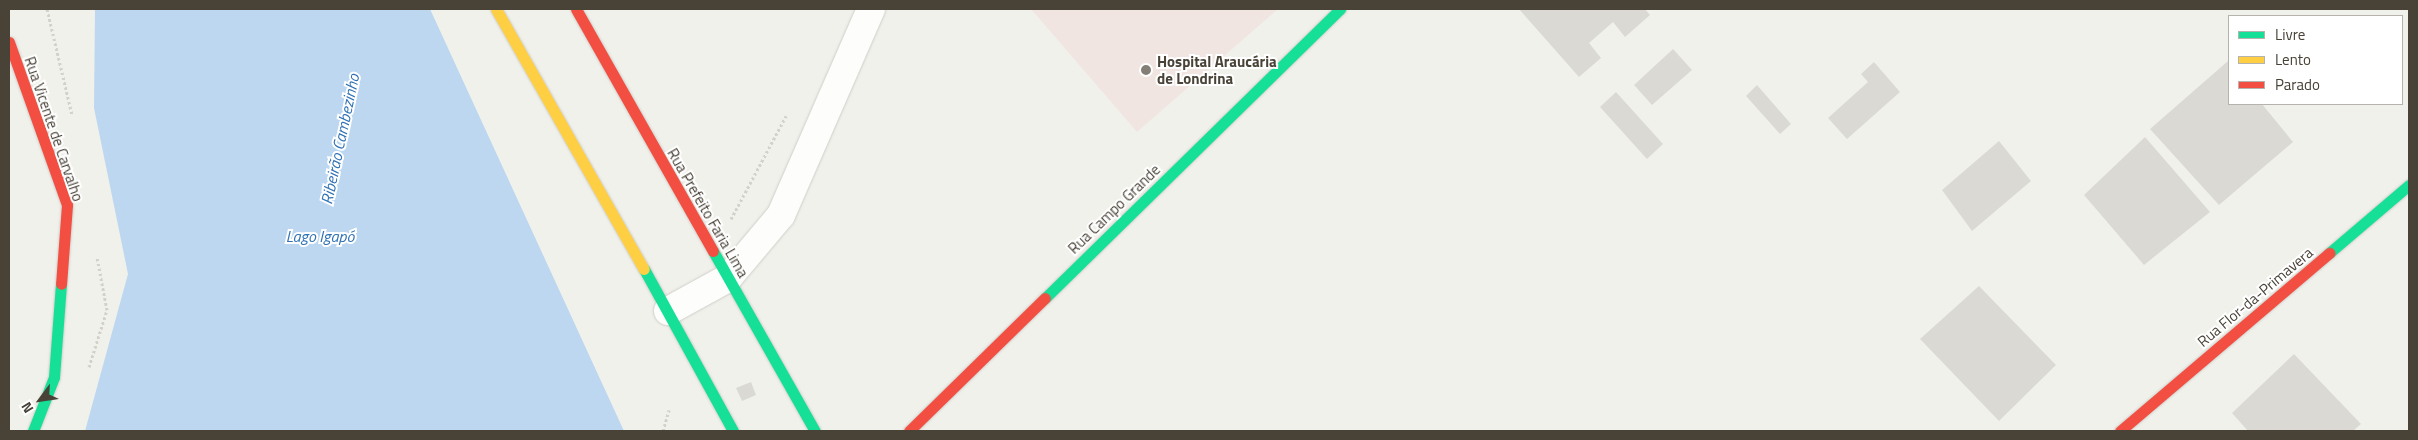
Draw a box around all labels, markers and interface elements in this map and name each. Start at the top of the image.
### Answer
legend [2228,15,2403,105]
text: Livre [2275,23,2305,46]
text: Lento [2275,48,2311,71]
place label: Hospital Araucária de Londrina [1157,52,1277,87]
street label: Rua Vicente de Carvalho [21,54,87,204]
marker: Hospital Araucária de Londrina [1139,63,1153,77]
water label: Ribeirão Cambezinho [317,72,363,206]
text: Parado [2275,73,2320,96]
street label: Rua Prefeito Faria Lima [664,145,752,281]
street label: Rua Campo Grande [1064,161,1164,257]
water label: Lago Igapó [286,226,354,246]
street label: Rua Flor-da-Primavera [2194,243,2316,351]
north arrow [15,375,65,425]
text: N [15,398,38,418]

